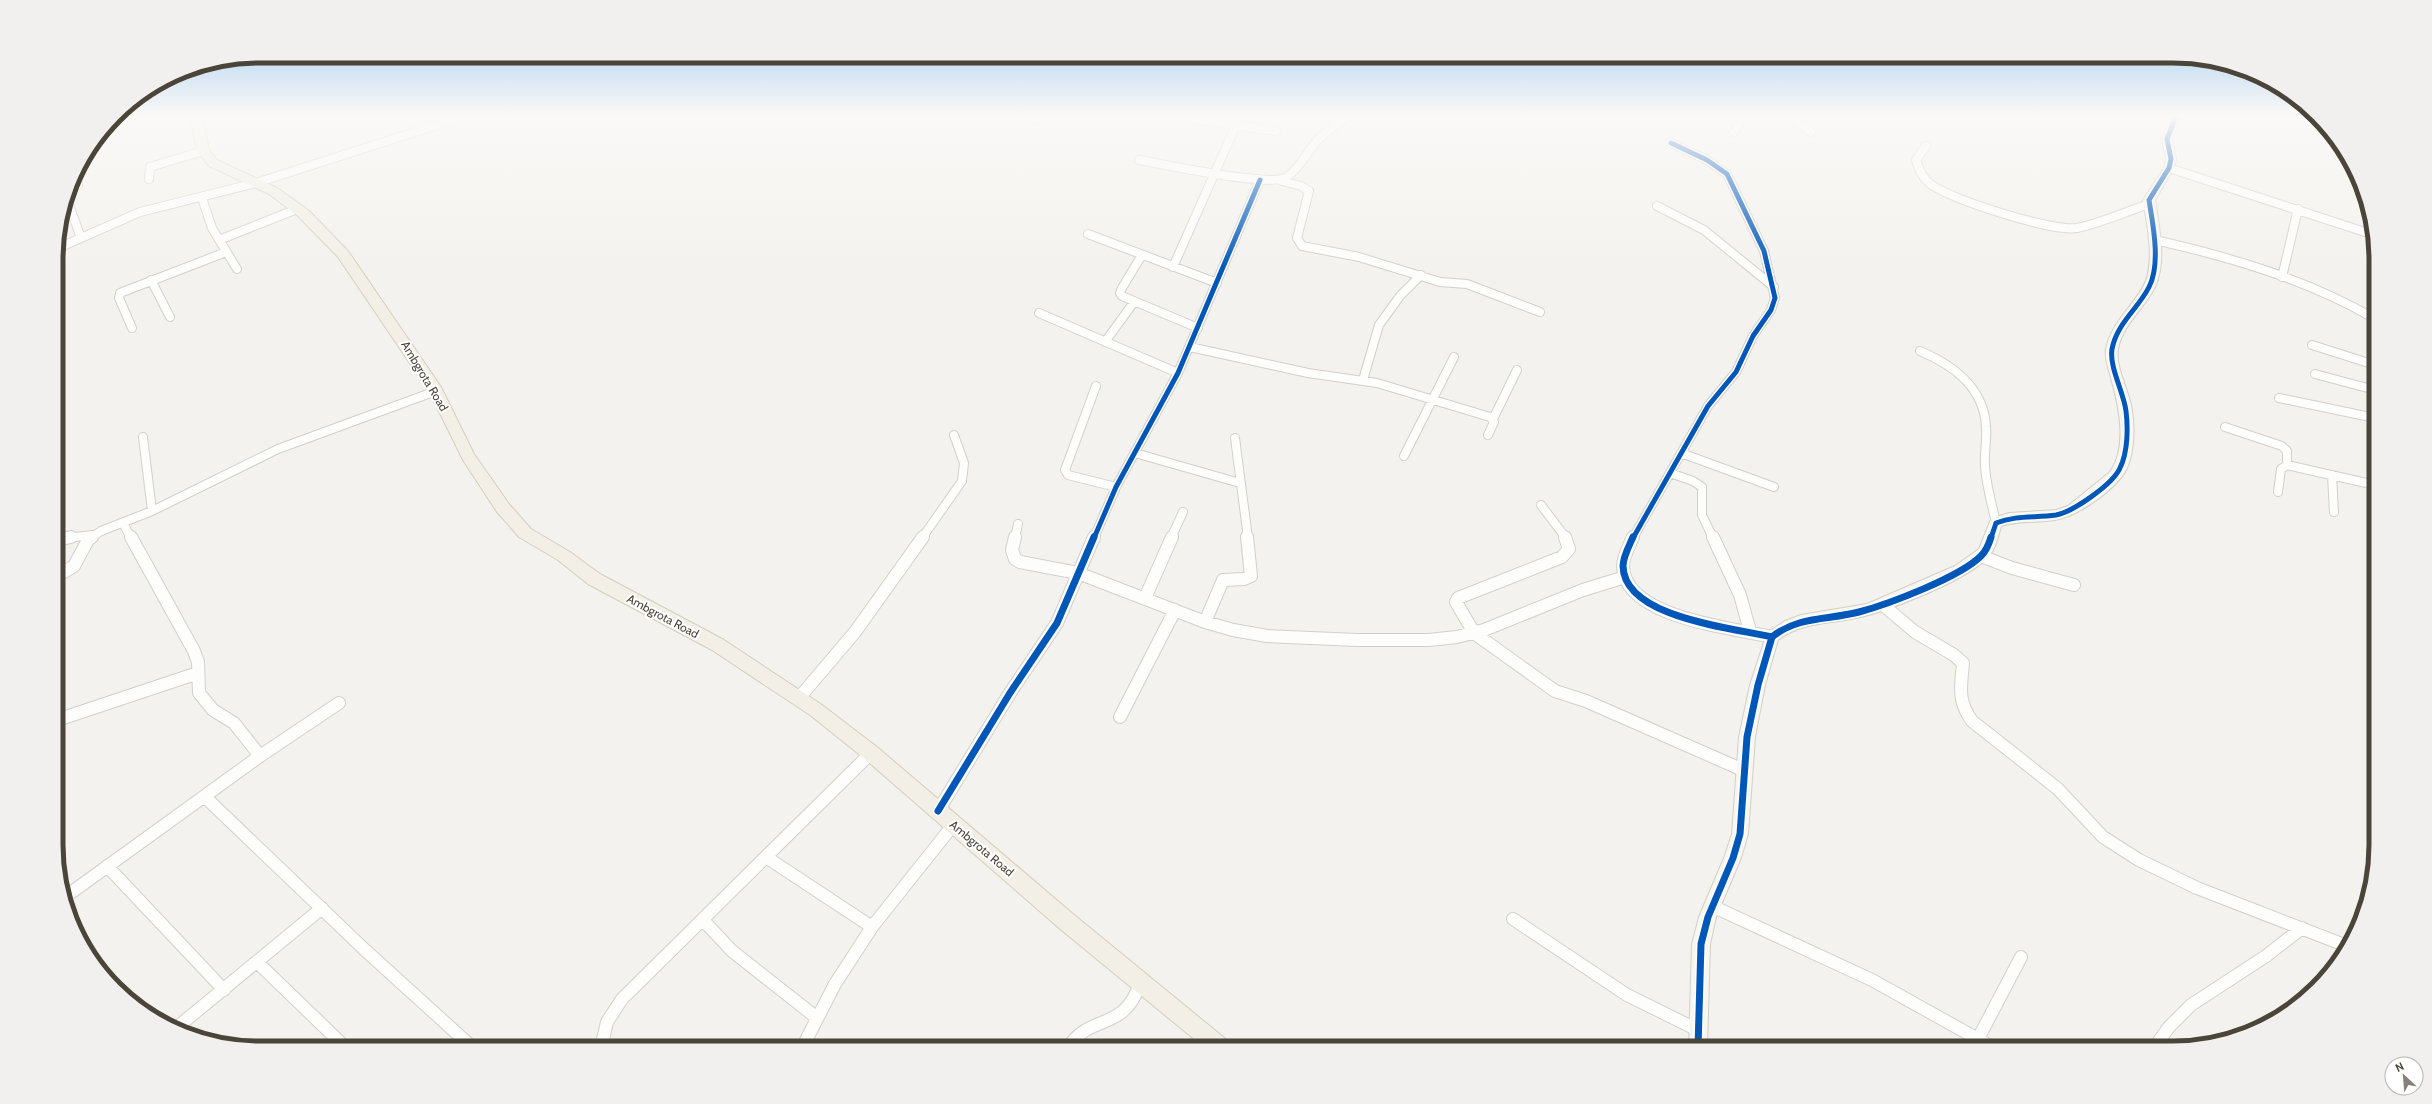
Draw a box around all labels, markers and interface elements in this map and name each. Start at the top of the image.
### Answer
street label: Ambgrota Road [398,338,452,414]
street label: Ambgrota Road [624,591,702,641]
street label: Ambgrota Road [947,817,1017,879]
north arrow [2384,1056,2424,1096]
text: N [2393,1059,2406,1075]

